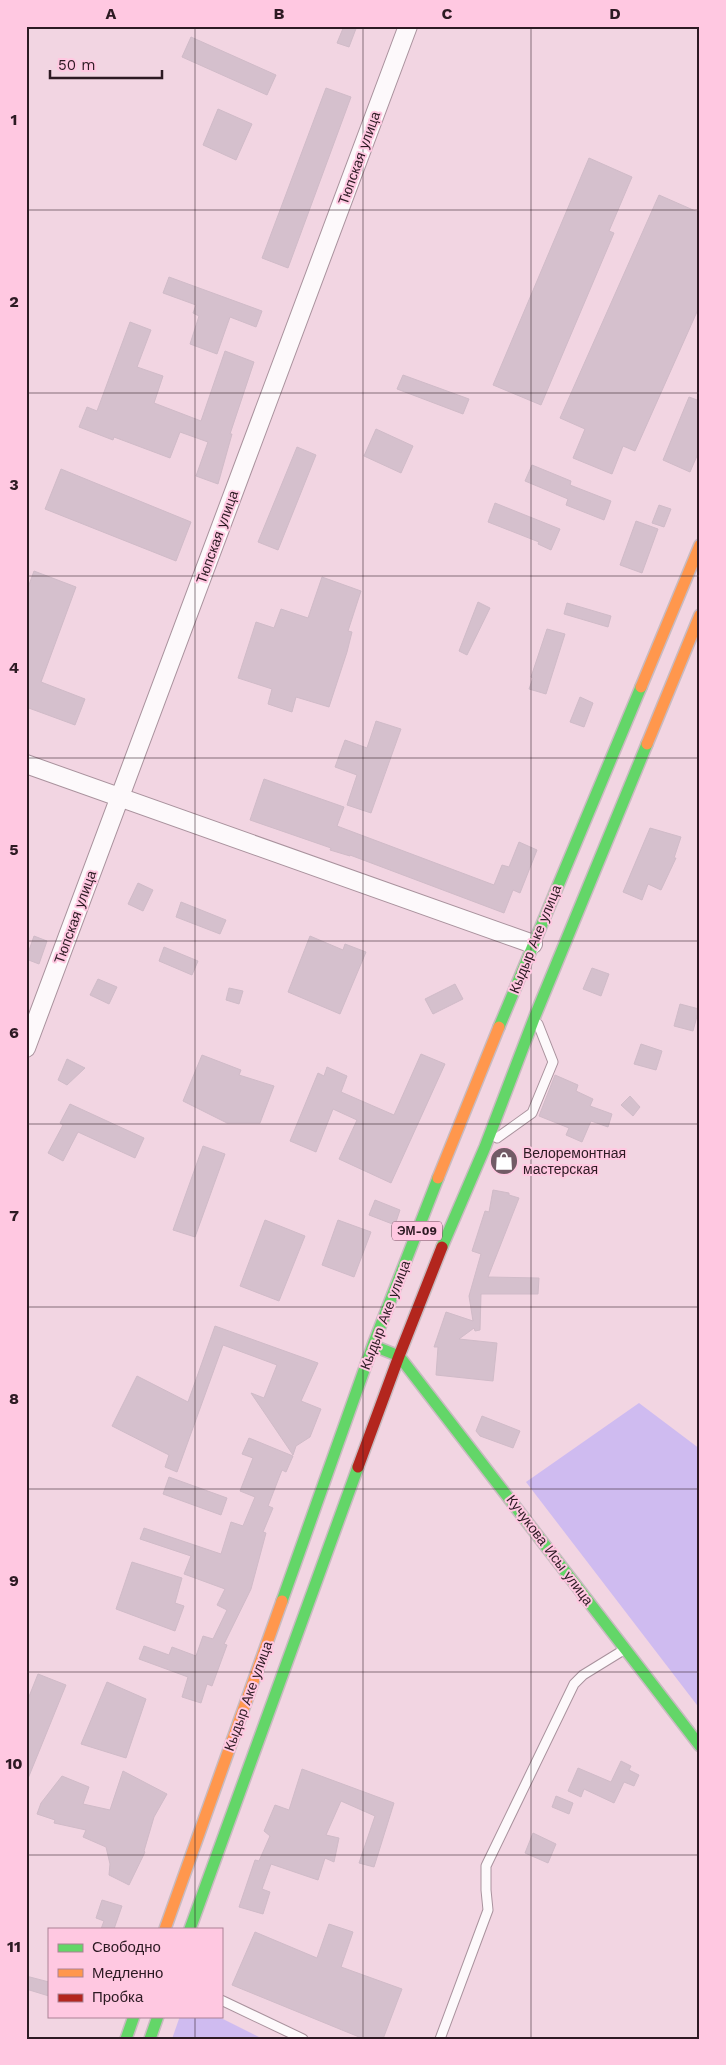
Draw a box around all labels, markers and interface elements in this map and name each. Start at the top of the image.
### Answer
text: A [106,4,117,23]
text: B [274,4,285,23]
text: C [442,4,453,23]
text: D [609,4,621,23]
scale bar [50,48,162,80]
text: 50 m [58,56,95,74]
street label: Тюпская улица [335,109,383,207]
text: 1 [11,110,17,129]
text: 2 [9,292,19,311]
text: 3 [9,475,19,494]
street label: Тюпская улица [193,488,241,586]
text: 4 [9,658,19,677]
text: 5 [9,840,19,859]
street label: Тюпская улица [51,868,99,966]
street label: Кыдыр Аке улица [506,882,564,996]
text: 6 [9,1023,19,1042]
place label: Велоремонтная мастерская [523,1145,626,1177]
shop icon: Велоремонтная мастерская [489,1146,519,1176]
text: 7 [9,1206,19,1225]
road number: ЭМ-09 [392,1222,442,1240]
street label: Кыдыр Аке улица [357,1258,413,1372]
text: 8 [9,1389,19,1408]
street label: Кучукова Исы улица [503,1492,597,1608]
text: 9 [9,1571,19,1590]
street label: Кыдыр Аке улица [221,1639,275,1753]
text: 10 [5,1754,23,1773]
legend [48,1928,222,2018]
text: 11 [7,1937,21,1956]
text: Свободно [92,1938,161,1956]
text: Медленно [92,1964,163,1982]
text: Пробка [92,1988,144,2006]

